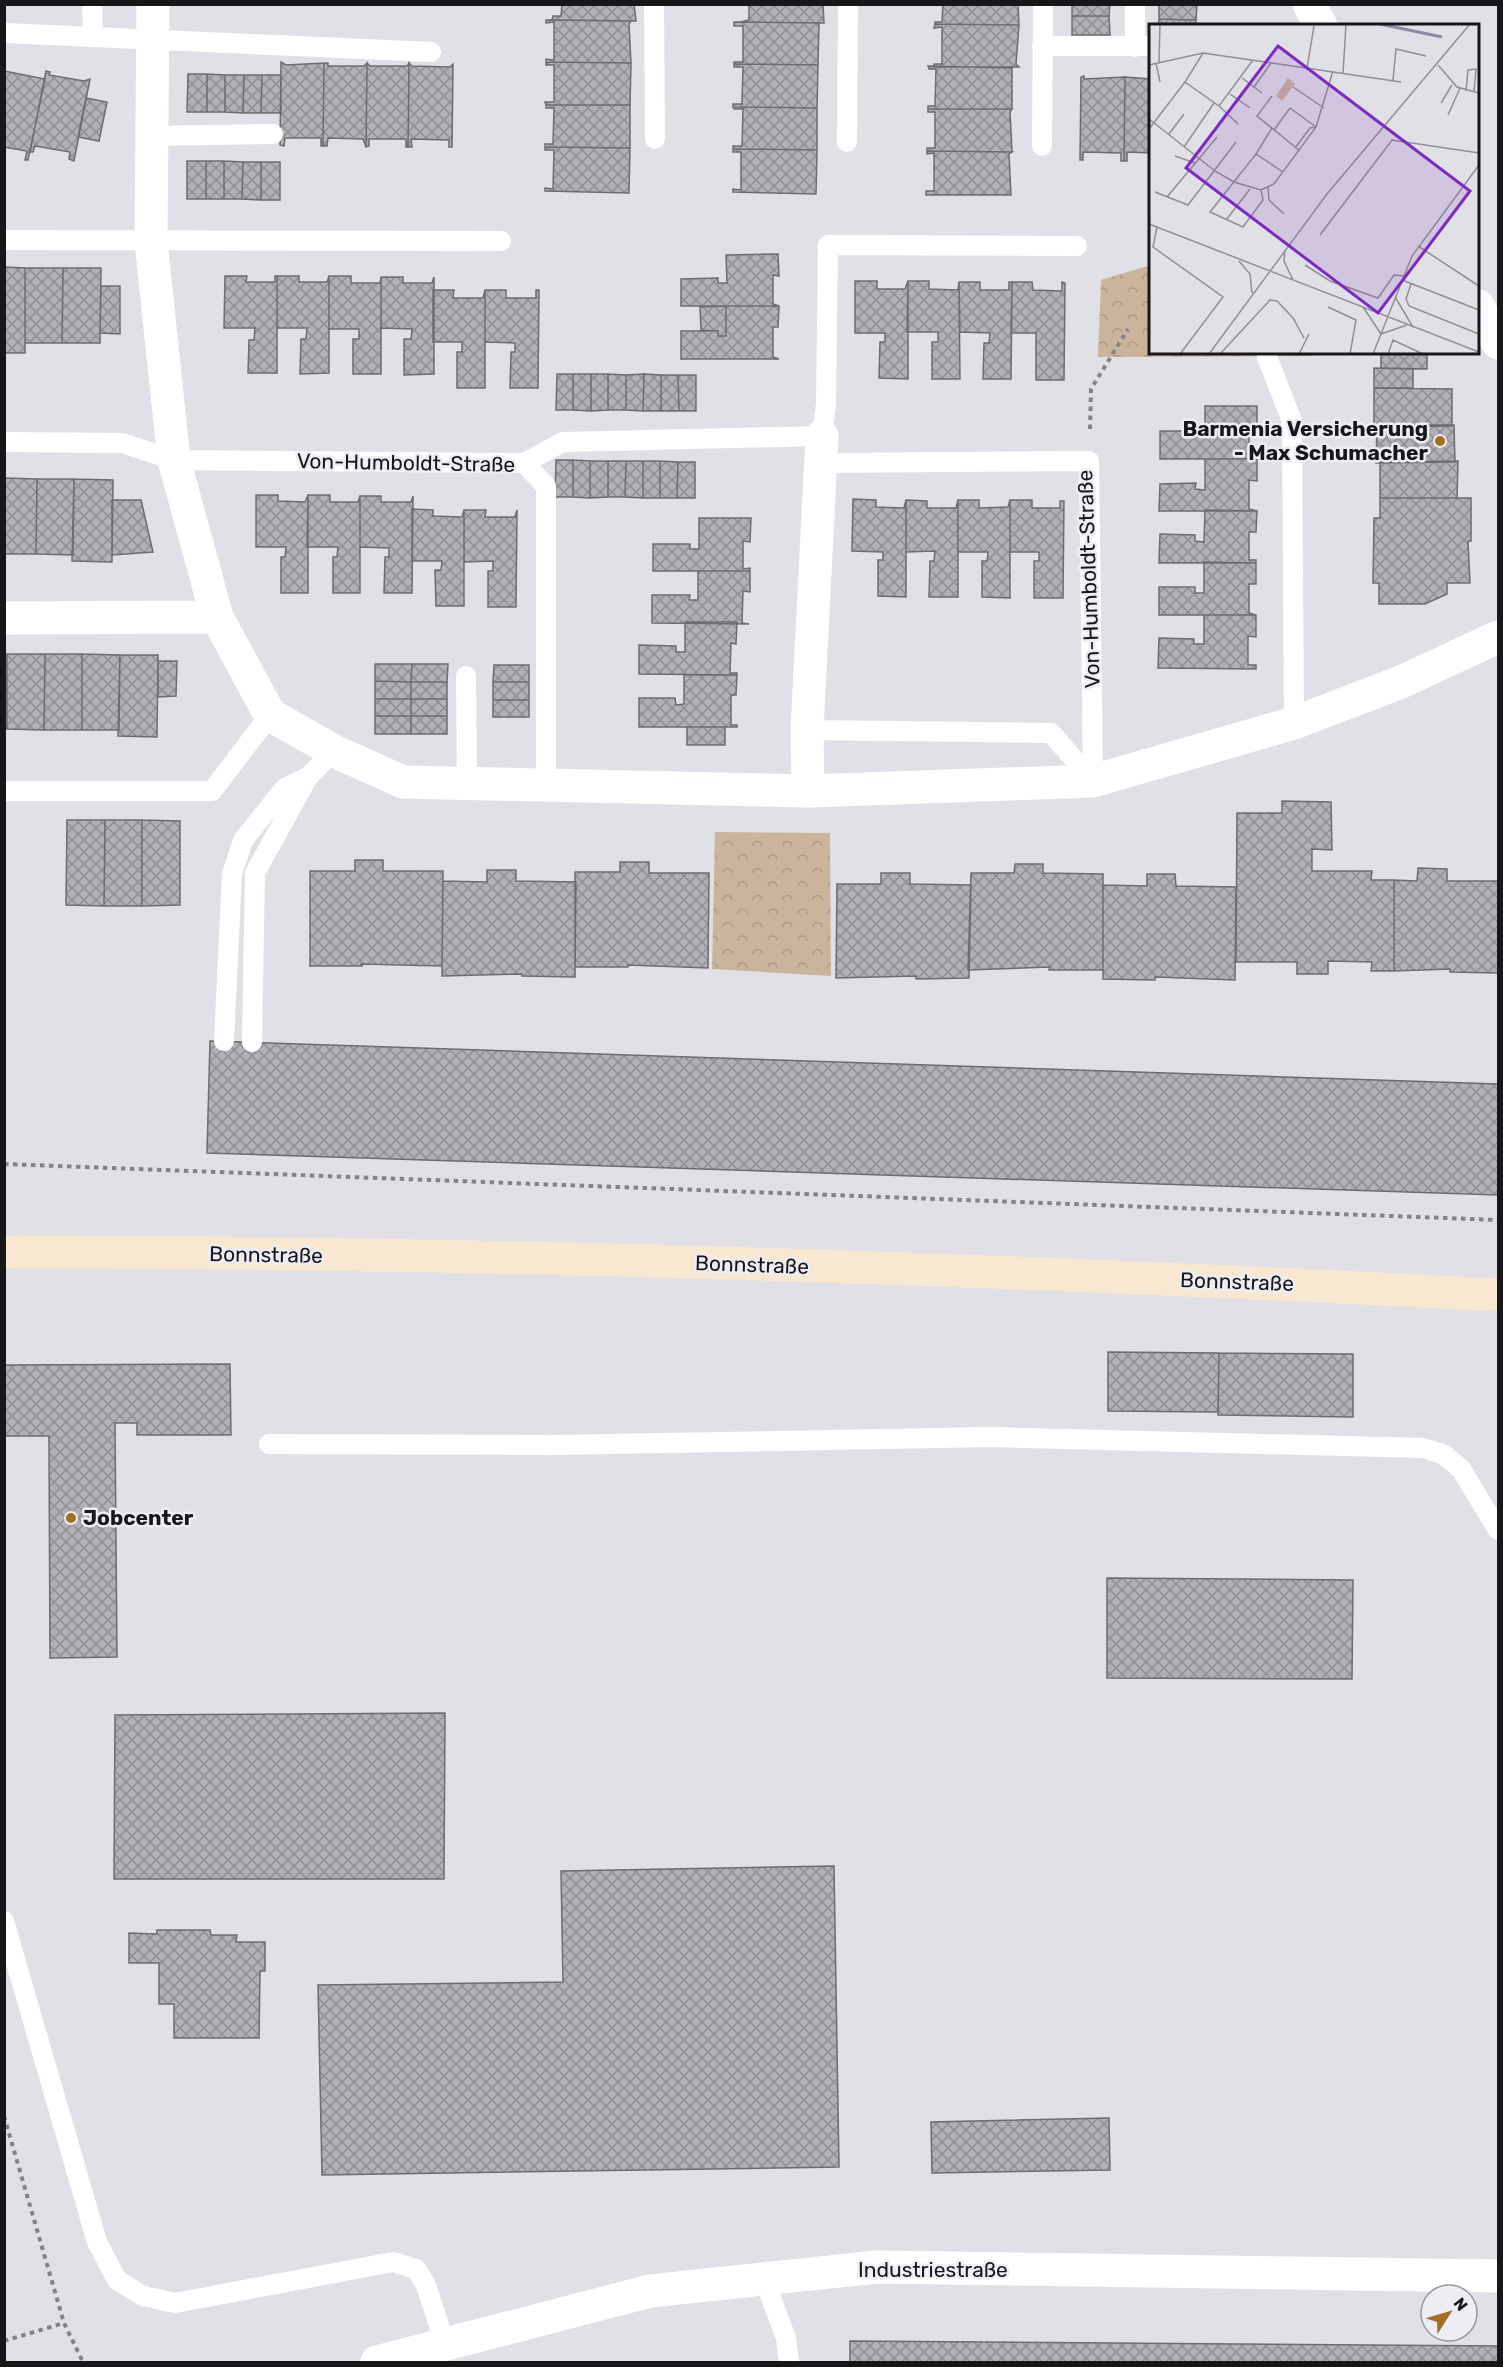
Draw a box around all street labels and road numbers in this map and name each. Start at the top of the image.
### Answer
street label: Von-Humboldt-Straße [297,448,515,477]
street label: Von-Humboldt-Straße [1072,469,1105,689]
street label: Bonnstraße [209,1241,323,1268]
street label: Bonnstraße [695,1250,809,1279]
street label: Bonnstraße [1180,1267,1294,1296]
street label: Industriestraße [858,2257,1008,2282]

